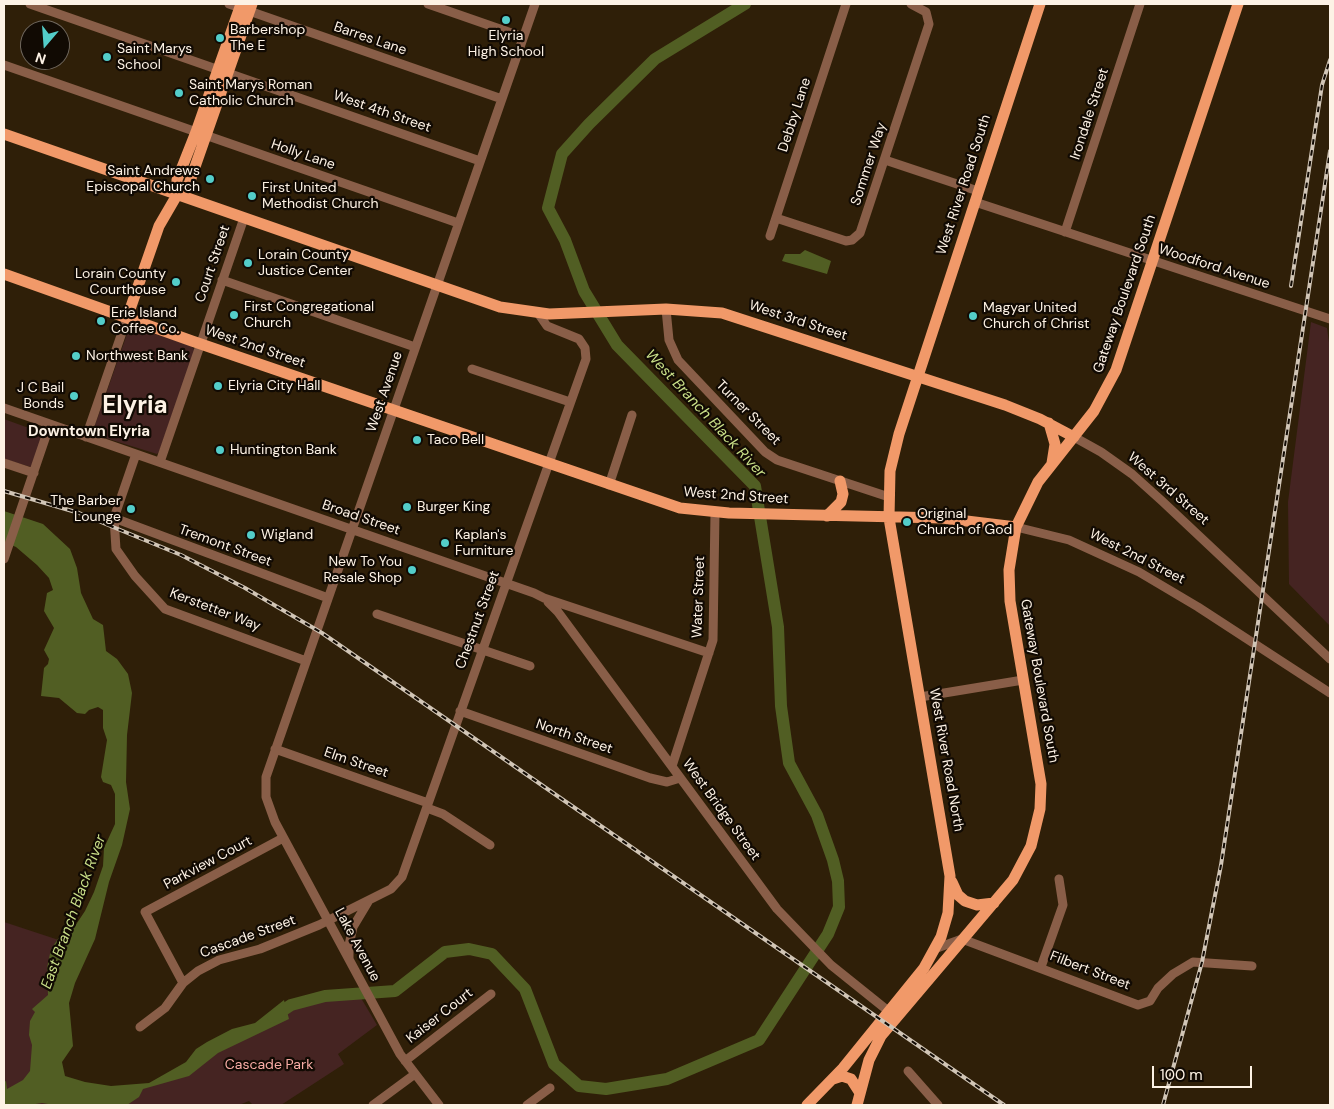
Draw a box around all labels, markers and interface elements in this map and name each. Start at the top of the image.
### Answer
marker: Elyria High School [500,14,512,26]
street label: Barres Lane [331,19,409,59]
north arrow [20,20,70,70]
place label: Barbershop The E [230,22,305,54]
place label: Elyria High School [468,28,544,60]
marker: Barbershop The E [214,32,226,44]
place label: Saint Marys School [117,41,192,74]
text: N [33,48,48,68]
marker: Saint Marys School [101,51,113,63]
street label: Irondale Street [1067,66,1113,162]
street label: Debby Lane [775,76,815,154]
place label: Saint Marys Roman Catholic Church [189,77,312,110]
marker: Saint Marys Roman Catholic Church [173,87,185,99]
street label: West 4th Street [331,87,433,137]
street label: West River Road South [933,113,995,257]
street label: Sommer Way [848,120,890,208]
street label: Holly Lane [269,136,337,174]
place label: Saint Andrews Episcopal Church [86,163,200,196]
marker: Saint Andrews Episcopal Church [204,173,216,185]
place label: First United Methodist Church [262,180,378,212]
marker: First United Methodist Church [246,190,258,202]
street label: Gateway Boulevard South [1090,213,1160,375]
street label: Court Street [192,223,234,305]
street label: Woodford Avenue [1156,241,1272,293]
place label: Lorain County Justice Center [258,247,353,280]
marker: Lorain County Justice Center [242,257,254,269]
place label: Lorain County Courthouse [75,266,166,298]
marker: Lorain County Courthouse [170,276,182,288]
street label: West 3rd Street [747,297,849,345]
place label: First Congregational Church [244,299,374,332]
place label: Magyar United Church of Christ [983,300,1089,332]
place label: Erie Island Coffee Co. [111,305,179,338]
marker: First Congregational Church [228,309,240,321]
marker: Magyar United Church of Christ [967,310,979,322]
marker: Erie Island Coffee Co. [95,315,107,327]
street label: West 2nd Street [203,322,307,372]
water label: West Branch Black River [641,346,769,482]
place label: Northwest Bank [86,348,188,364]
street label: West Avenue [363,349,407,435]
marker: Northwest Bank [70,350,82,362]
street label: Turner Street [712,377,784,449]
place label: Elyria City Hall [228,378,320,394]
place label: J C Bail Bonds [17,380,64,412]
marker: Elyria City Hall [212,380,224,392]
marker: J C Bail Bonds [68,390,80,402]
district label: Elyria [102,393,168,421]
district label: Downtown Elyria [28,423,150,441]
place label: Taco Bell [427,432,484,448]
marker: Taco Bell [411,434,423,446]
place label: Huntington Bank [230,442,337,458]
marker: Huntington Bank [214,444,226,456]
street label: West 3rd Street [1124,449,1212,529]
street label: West 2nd Street [683,484,789,508]
place label: The Barber Lounge [50,493,121,526]
street label: Broad Street [320,497,402,539]
place label: Burger King [417,499,490,515]
marker: Burger King [401,501,413,513]
marker: The Barber Lounge [125,503,137,515]
place label: Original Church of God [917,506,1012,538]
marker: Original Church of God [901,516,913,528]
street label: Tremont Street [176,521,274,571]
street label: West 2nd Street [1086,526,1188,588]
place label: Wigland [261,527,313,543]
place label: Kaplan's Furniture [455,527,513,560]
marker: Wigland [245,529,257,541]
marker: Kaplan's Furniture [439,537,451,549]
place label: New To You Resale Shop [323,554,402,586]
street label: Water Street [689,556,709,638]
marker: New To You Resale Shop [406,564,418,576]
street label: Chestnut Street [452,569,504,671]
street label: Kerstetter Way [167,585,263,635]
street label: Gateway Boulevard South [1016,598,1062,764]
street label: West River Road North [925,687,967,833]
street label: North Street [533,716,615,758]
street label: Elm Street [322,744,390,782]
street label: West Bridge Street [679,756,763,864]
water label: East Branch Black River [38,833,110,991]
street label: Parkview Court [161,833,255,893]
street label: Lake Avenue [331,905,383,985]
street label: Cascade Street [198,912,298,962]
street label: Filbert Street [1047,948,1133,994]
street label: Kaiser Court [403,985,477,1047]
scale bar [1154,1056,1254,1088]
park label: Cascade Park [225,1057,313,1073]
text: 100 m [1160,1065,1203,1085]

